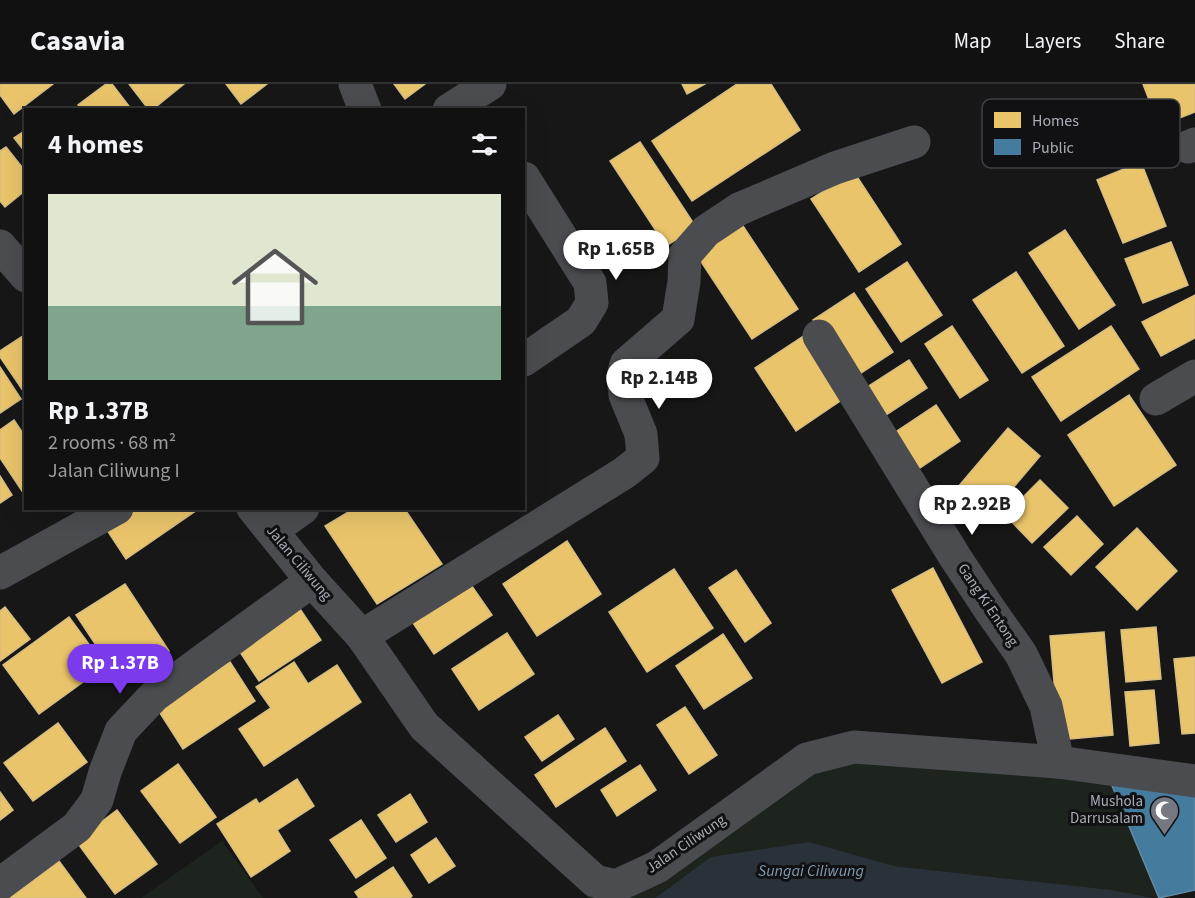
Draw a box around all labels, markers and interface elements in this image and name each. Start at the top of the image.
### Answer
text: Casavia [30,21,125,61]
text: Map [954,26,991,56]
text: Layers [1024,26,1081,56]
text: Share [1114,26,1165,56]
legend [982,99,1180,168]
text: Homes [1032,110,1079,132]
text: 4 homes [48,126,143,163]
icon: filters [468,128,501,161]
text: Public [1032,137,1074,159]
pin: Rp 1.65B [554,230,678,281]
icon: home [221,233,329,341]
text: Rp 1.65B [577,235,655,263]
pin: Rp 2.14B [597,359,721,410]
text: Rp 2.14B [620,364,698,392]
text: Rp 1.37B [48,392,149,429]
text: 2 rooms · 68 m² [48,429,176,457]
text: Jalan Ciliwung I [48,457,180,485]
pin: Rp 2.92B [910,485,1034,536]
text: Rp 2.92B [933,490,1011,518]
street label: Jalan Ciliwung [261,521,337,605]
street label: Gang Ki Entong [953,559,1024,651]
pin: Rp 1.37B [58,644,182,695]
text: Rp 1.37B [81,649,159,677]
place label: Mushola Darrusalam [1070,791,1143,829]
mosque icon: Mushola Darrusalam [1148,794,1180,836]
street label: Jalan Ciliwung [642,809,730,878]
water label: Sungai Ciliwung [758,860,864,882]

